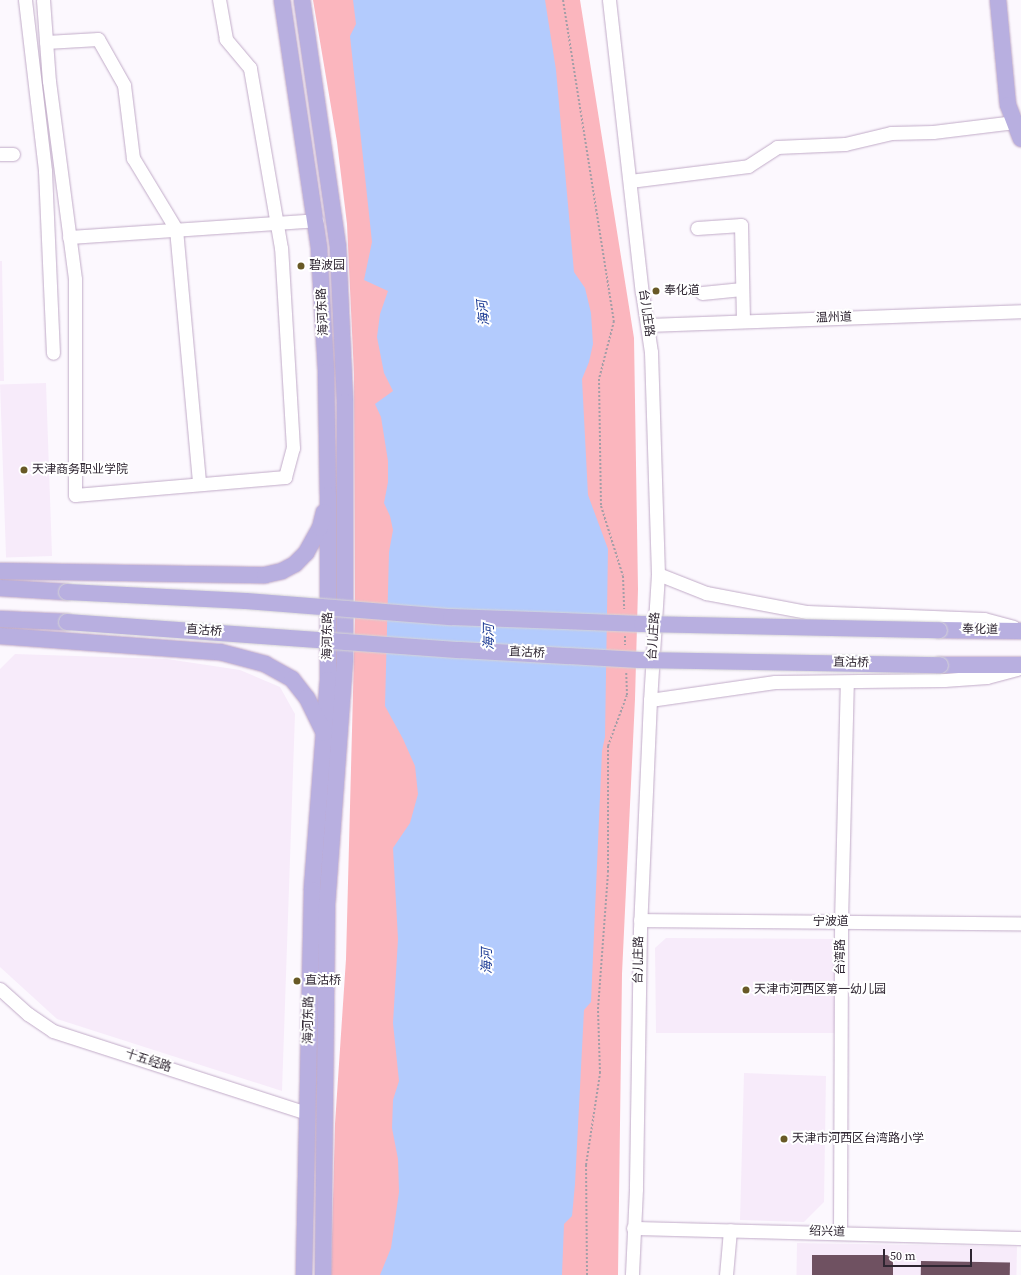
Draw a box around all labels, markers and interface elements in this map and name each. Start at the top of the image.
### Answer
place label: 碧波园 [309,259,345,273]
marker: 碧波园 [296,261,306,271]
place label: 奉化道 [664,284,700,298]
marker: 奉化道 [651,286,661,296]
street label: 海河东路 [315,288,331,336]
street label: 台儿庄路 [636,288,656,338]
water label: 海河 [475,299,493,327]
street label: 温州道 [816,310,852,326]
place label: 天津商务职业学院 [32,463,128,477]
marker: 天津商务职业学院 [19,465,29,475]
street label: 海河东路 [320,612,336,660]
street label: 台儿庄路 [645,612,663,660]
street label: 奉化道 [962,622,998,638]
street label: 直沽桥 [186,623,222,639]
water label: 海河 [481,624,497,650]
street label: 直沽桥 [509,645,545,661]
street label: 直沽桥 [833,655,869,671]
street label: 宁波道 [813,915,849,929]
street label: 台儿庄路 [631,936,647,984]
street label: 台湾路 [834,939,848,975]
water label: 海河 [479,948,495,974]
place label: 直沽桥 [305,974,341,988]
marker: 直沽桥 [292,976,302,986]
place label: 天津市河西区第一幼儿园 [754,983,886,997]
marker: 天津市河西区第一幼儿园 [741,985,751,995]
street label: 海河东路 [301,996,317,1044]
street label: 十五经路 [123,1047,173,1075]
place label: 天津市河西区台湾路小学 [792,1132,924,1146]
marker: 天津市河西区台湾路小学 [779,1134,789,1144]
street label: 绍兴道 [809,1224,845,1240]
scale bar [885,1241,974,1267]
text: 50 m [890,1248,916,1264]

